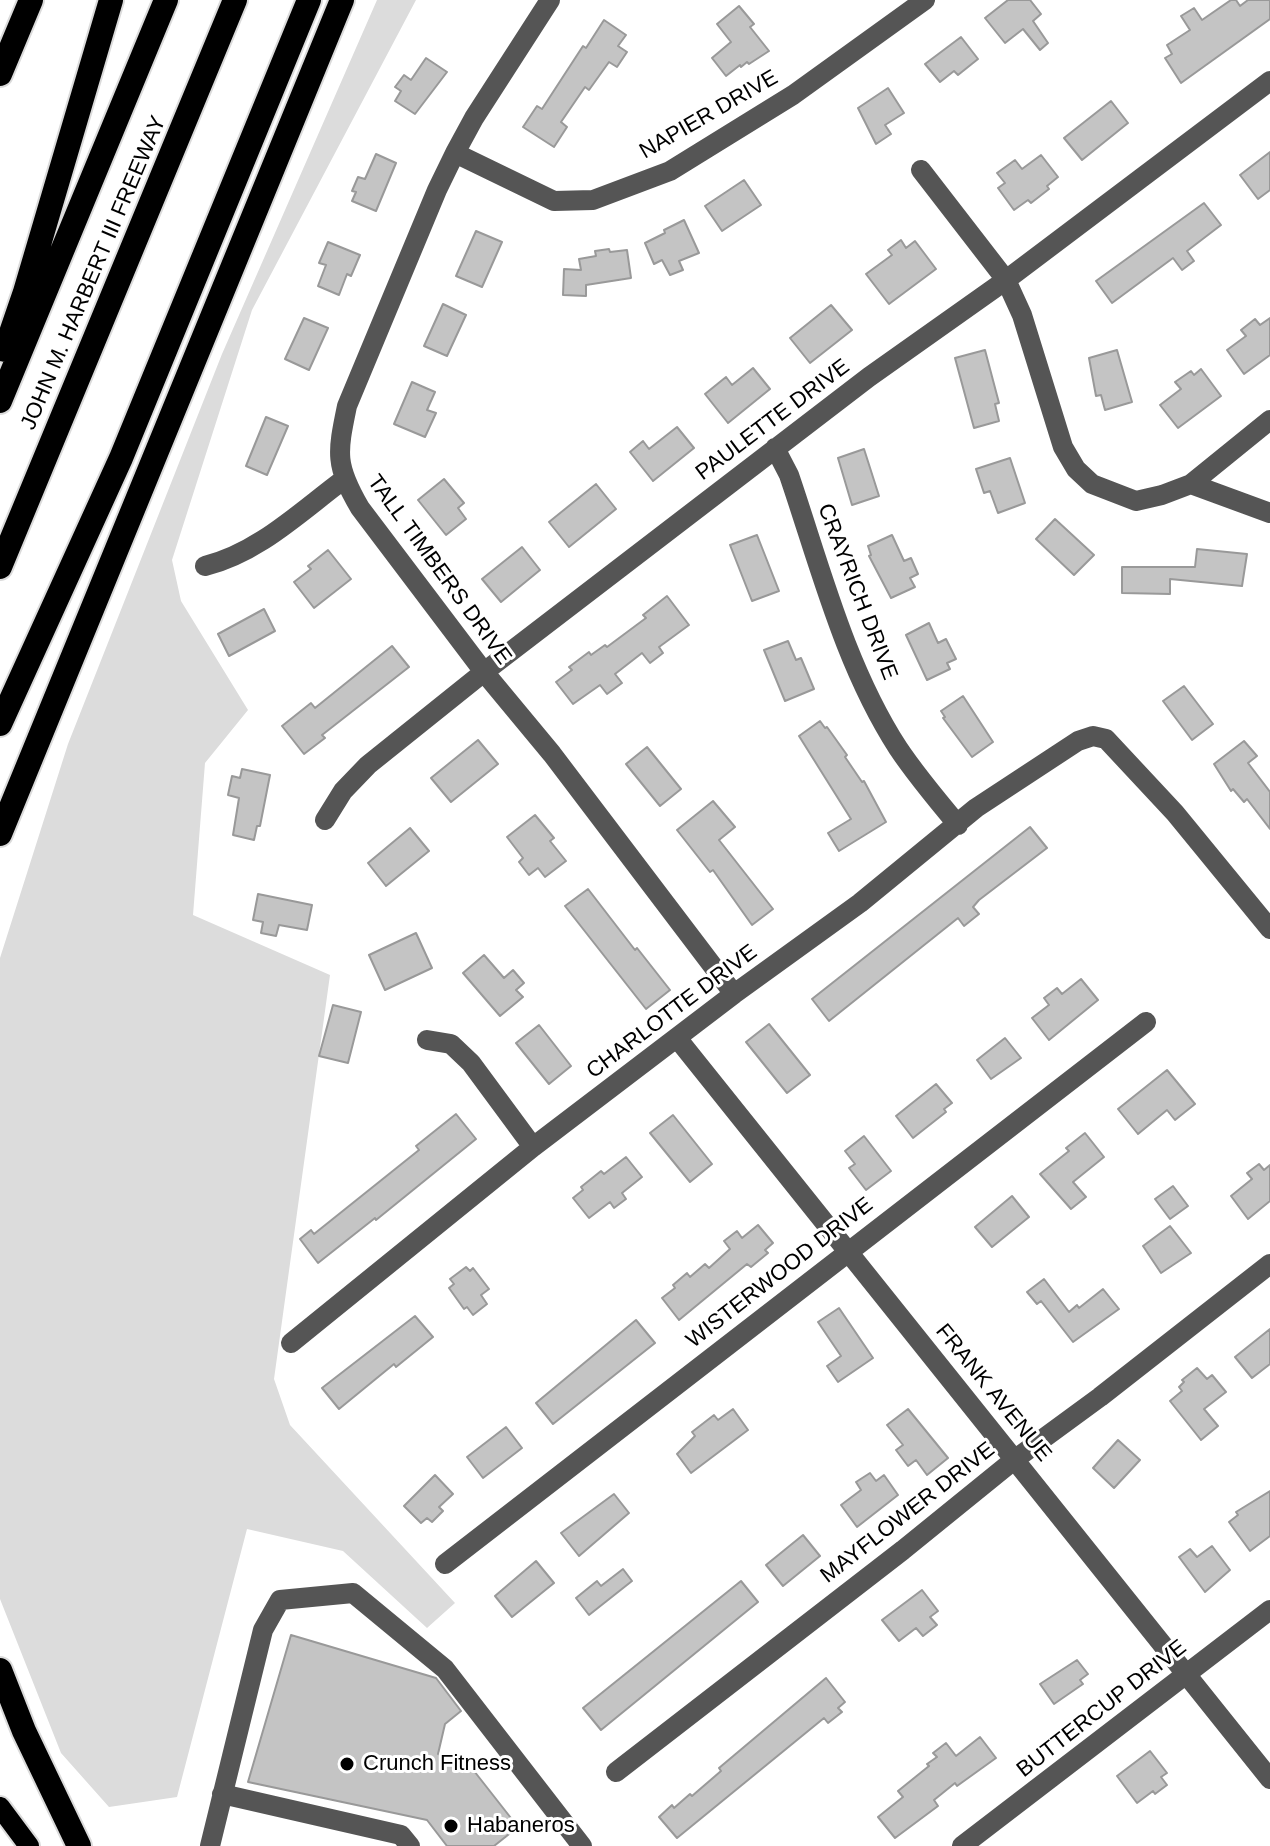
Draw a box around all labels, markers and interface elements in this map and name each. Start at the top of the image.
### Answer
street label: NAPIER DRIVE [635,65,783,165]
street label: JOHN M. HARBERT III FREEWAY [16,112,172,434]
street label: PAULETTE DRIVE [691,354,855,486]
street label: TALL TIMBERS DRIVE [361,470,517,670]
street label: CRAYRICH DRIVE [811,500,903,684]
street label: CHARLOTTE DRIVE [582,939,762,1085]
street label: WISTERWOOD DRIVE [681,1192,879,1354]
street label: FRANK AVENUE [929,1319,1057,1467]
street label: MAYFLOWER DRIVE [816,1437,1000,1589]
street label: BUTTERCUP DRIVE [1012,1635,1192,1783]
place label: Crunch Fitness [363,1751,511,1777]
marker: Crunch Fitness [338,1755,356,1773]
place label: Habaneros [467,1813,575,1839]
marker: Habaneros [442,1817,460,1835]

